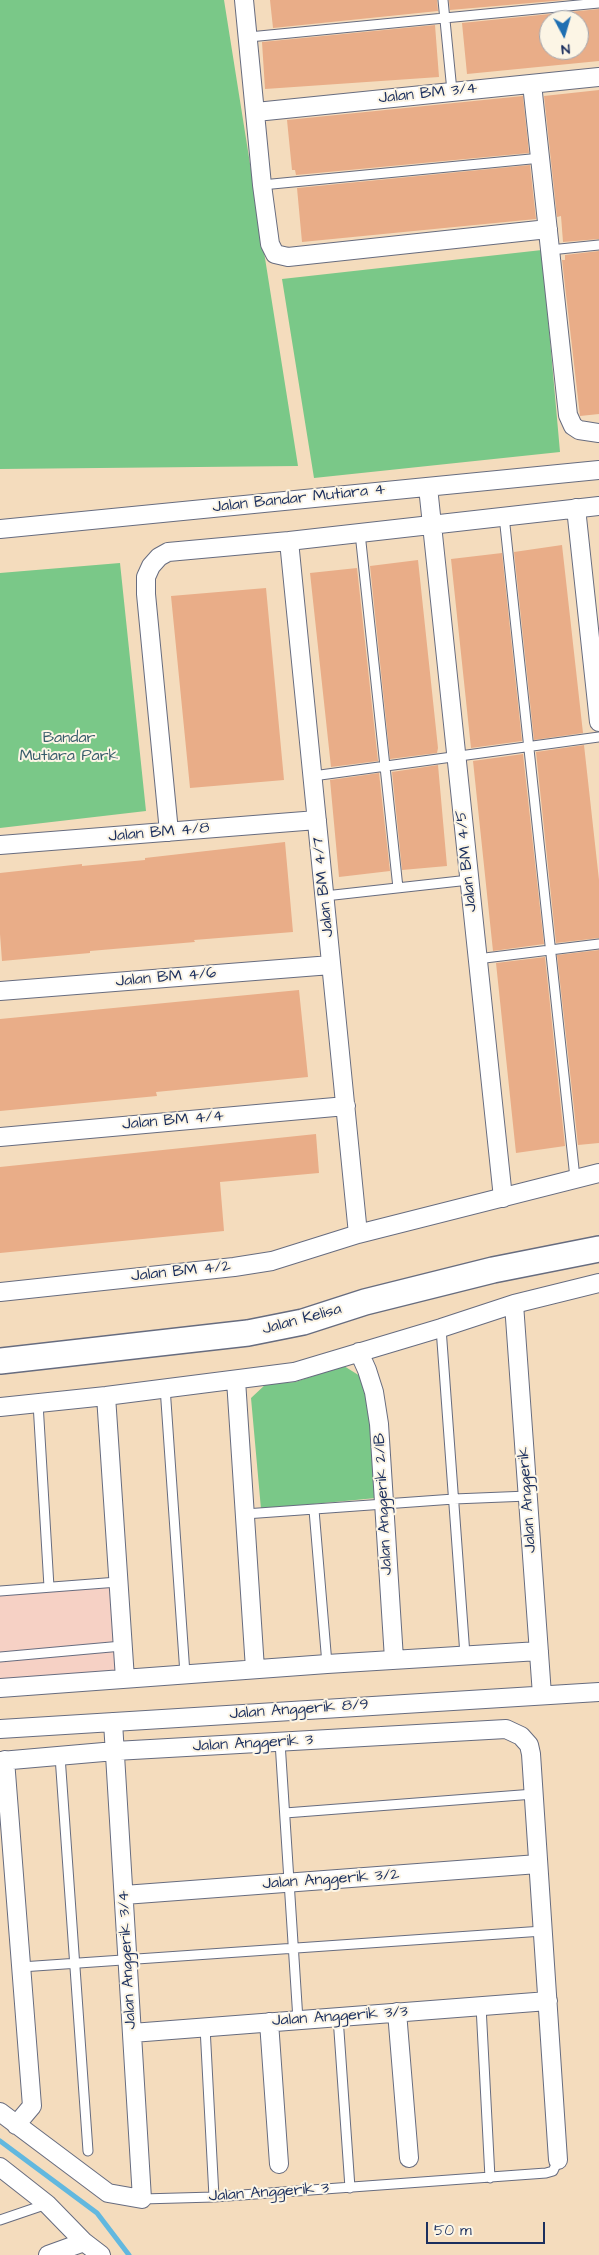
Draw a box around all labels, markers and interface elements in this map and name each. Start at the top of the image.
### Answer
north arrow [539,10,589,60]
text: N [560,39,571,59]
street label: Jalan BM 3/4 [378,79,478,109]
street label: Jalan Bandar Mutiara 4 [212,480,386,518]
park label: Bandar Mutiara Park [20,729,118,767]
street label: Jalan BM 4/5 [452,809,482,913]
street label: Jalan BM 4/8 [108,819,210,847]
street label: Jalan BM 4/7 [309,836,339,938]
street label: Jalan BM 4/6 [115,964,217,992]
street label: Jalan BM 4/4 [121,1107,225,1135]
street label: Jalan BM 4/2 [130,1257,232,1287]
street label: Jalan Kelisa [260,1300,344,1340]
street label: Jalan Anggerik 2/1B [371,1432,397,1576]
street label: Jalan Anggerik [515,1446,541,1554]
street label: Jalan Anggerik 8/9 [229,1696,369,1724]
street label: Jalan Anggerik 3 [192,1731,314,1757]
street label: Jalan Anggerik 3/2 [262,1866,400,1894]
street label: Jalan Anggerik 3/4 [115,1890,141,2030]
street label: Jalan Anggerik 3/3 [271,2003,409,2031]
street label: Jalan Anggerik 3 [208,2179,330,2207]
scale bar [429,2212,548,2244]
text: 50 m [434,2220,472,2241]

